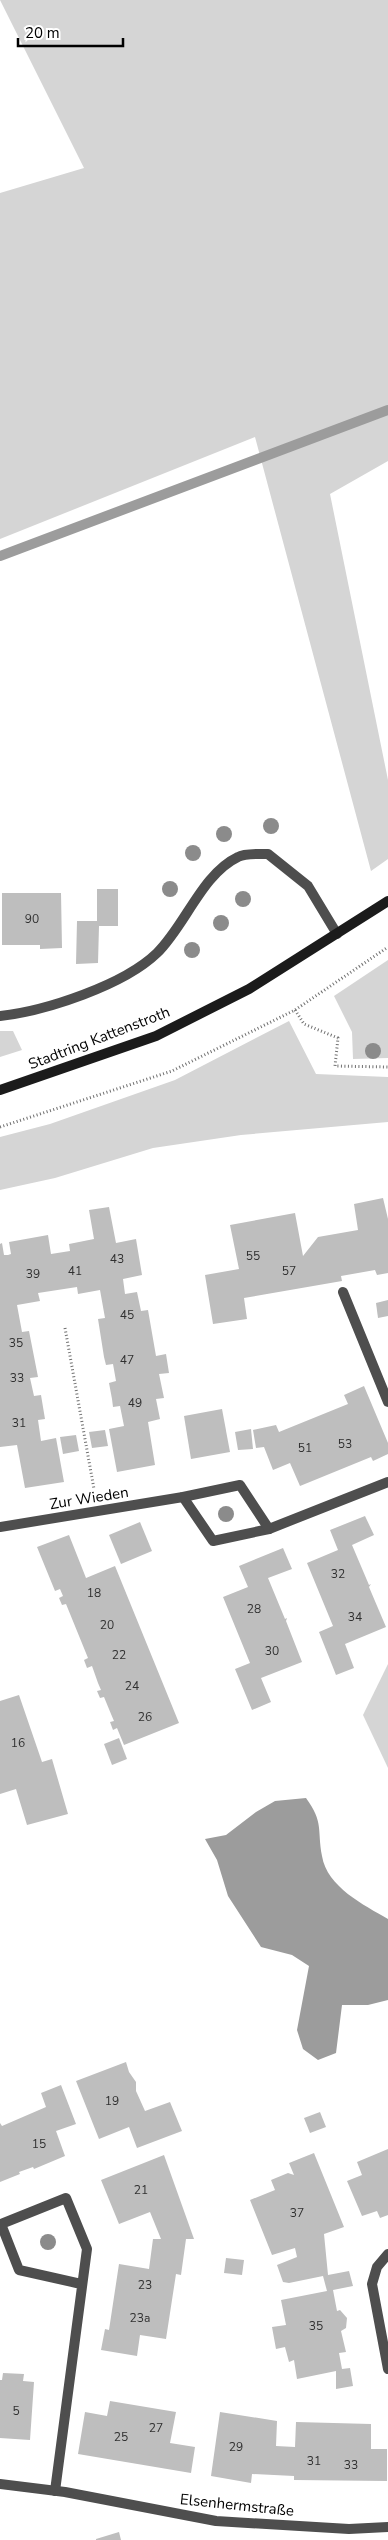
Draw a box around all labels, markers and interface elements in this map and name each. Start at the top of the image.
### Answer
scale bar [18,15,122,47]
text: 20 m [25,23,60,43]
house number: 90 [25,911,39,927]
street label: Stadtring Kattenstroth [25,1002,173,1074]
house number: 55 [246,1248,260,1264]
house number: 43 [110,1251,124,1267]
house number: 41 [68,1263,82,1279]
house number: 57 [282,1263,296,1279]
house number: 39 [26,1266,40,1282]
house number: 45 [120,1307,134,1323]
house number: 35 [9,1335,23,1351]
house number: 47 [120,1352,134,1368]
house number: 33 [10,1370,24,1386]
house number: 49 [128,1395,142,1411]
house number: 31 [12,1415,26,1431]
house number: 53 [338,1436,352,1452]
house number: 51 [298,1440,312,1456]
street label: Zur Wieden [48,1482,130,1514]
house number: 32 [331,1566,345,1582]
house number: 18 [87,1585,101,1601]
house number: 28 [247,1601,261,1617]
house number: 34 [348,1609,362,1625]
house number: 20 [100,1617,114,1633]
house number: 30 [265,1643,279,1659]
house number: 22 [112,1647,126,1663]
house number: 24 [125,1678,139,1694]
house number: 26 [138,1709,152,1725]
house number: 16 [11,1735,25,1751]
house number: 19 [105,2093,119,2109]
house number: 15 [32,2136,46,2152]
house number: 21 [134,2182,148,2198]
house number: 37 [290,2205,304,2221]
house number: 23 [138,2277,152,2293]
house number: 23a [130,2310,150,2326]
house number: 35 [309,2318,323,2334]
house number: 5 [12,2403,20,2419]
house number: 27 [149,2420,163,2436]
house number: 25 [114,2429,128,2445]
house number: 29 [229,2439,243,2455]
house number: 31 [307,2453,321,2469]
house number: 33 [344,2457,358,2473]
street label: Elsenhermstraße [179,2489,295,2521]

